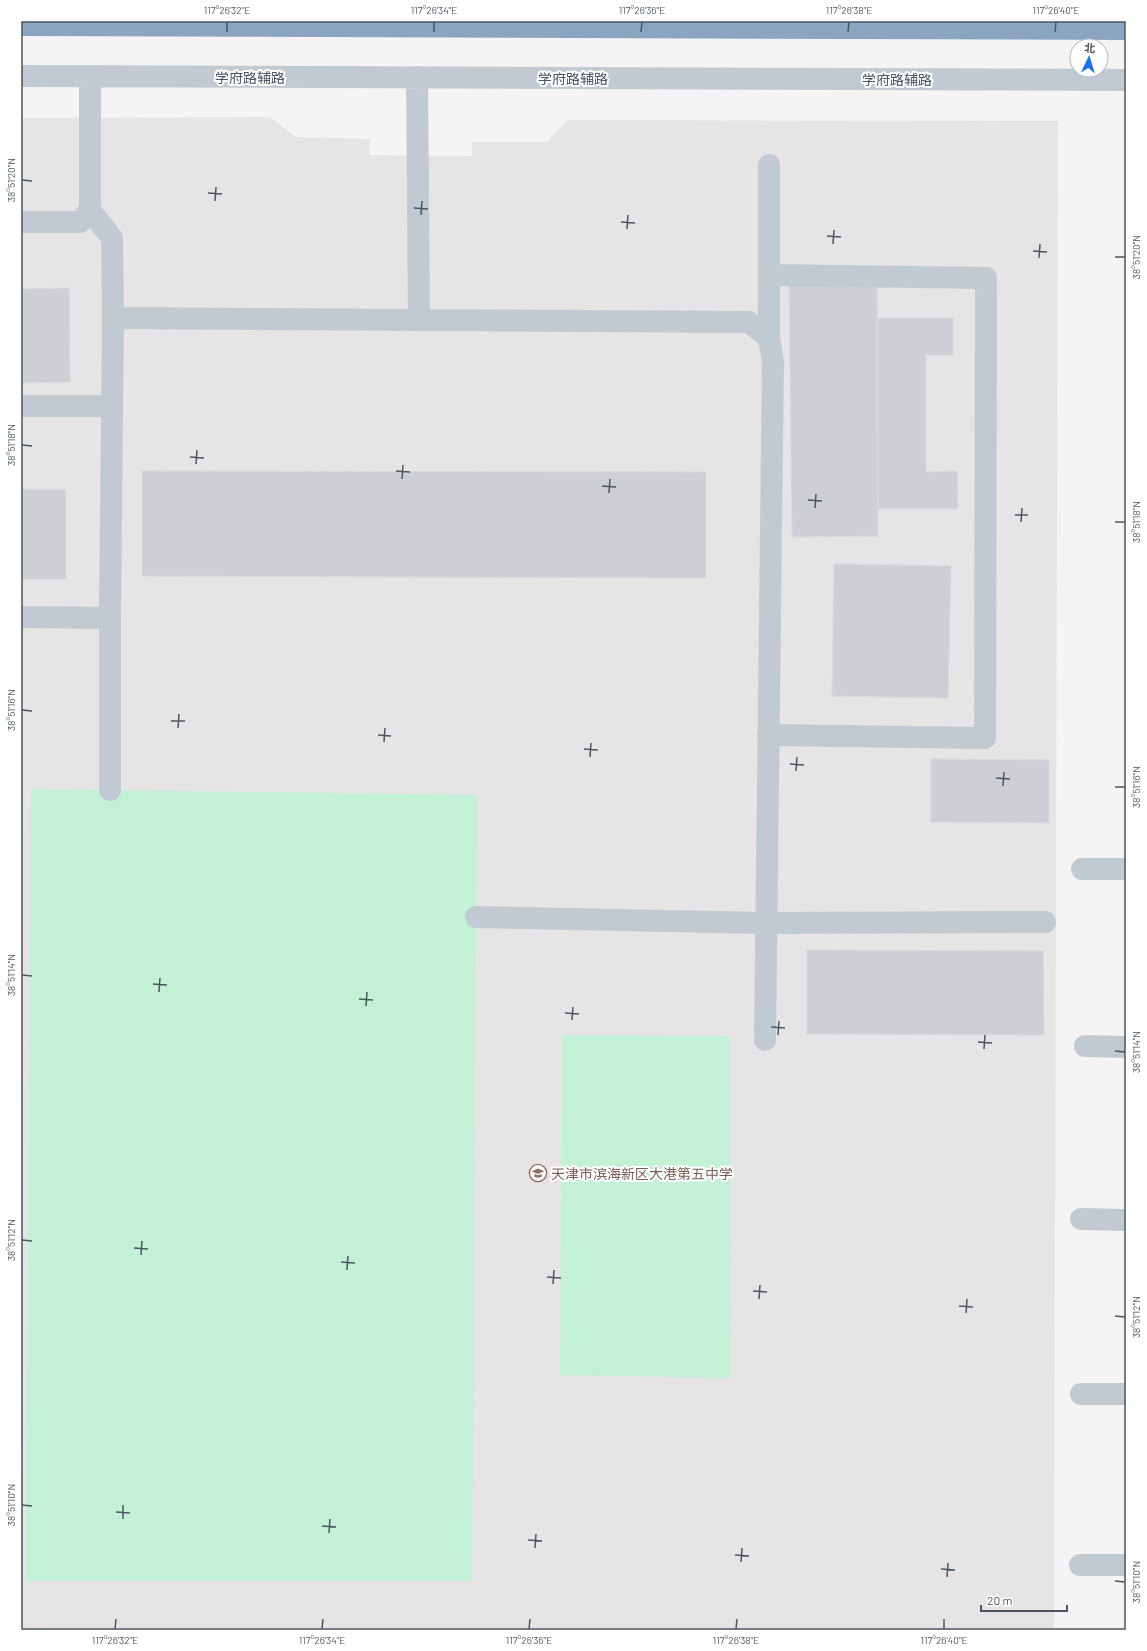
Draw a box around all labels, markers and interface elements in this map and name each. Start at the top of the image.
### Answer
text: 117°26'32"E [204,4,250,16]
text: 117°26'34"E [411,4,457,16]
text: 117°26'36"E [619,4,665,16]
text: 117°26'38"E [826,4,872,16]
text: 117°26'40"E [1032,4,1080,16]
north arrow [1069,38,1109,78]
text: 北 [1084,41,1096,54]
street label: 学府路辅路 [215,69,285,86]
street label: 学府路辅路 [538,70,608,87]
street label: 学府路辅路 [862,71,932,88]
text: 38°51'20"N [5,158,17,202]
text: 38°51'20"N [1130,235,1142,279]
text: 38°51'18"N [5,424,17,466]
text: 38°51'18"N [1130,501,1142,543]
text: 38°51'16"N [5,689,17,731]
text: 38°51'16"N [1130,766,1142,808]
text: 38°51'14"N [5,954,17,996]
text: 38°51'14"N [1130,1031,1142,1073]
school or university icon: 天津市滨海新区大港第五中学 [528,1163,548,1183]
place label: 天津市滨海新区大港第五中学 [551,1165,733,1182]
text: 38°51'12"N [5,1219,17,1261]
text: 38°51'12"N [1130,1296,1142,1338]
text: 38°51'10"N [5,1484,17,1526]
text: 38°51'10"N [1130,1561,1142,1603]
scale bar [981,1587,1067,1613]
text: 20 m [987,1593,1013,1607]
text: 117°26'32"E [92,1634,138,1646]
text: 117°26'34"E [299,1634,345,1646]
text: 117°26'36"E [506,1634,552,1646]
text: 117°26'38"E [713,1634,759,1646]
text: 117°26'40"E [920,1634,968,1646]

